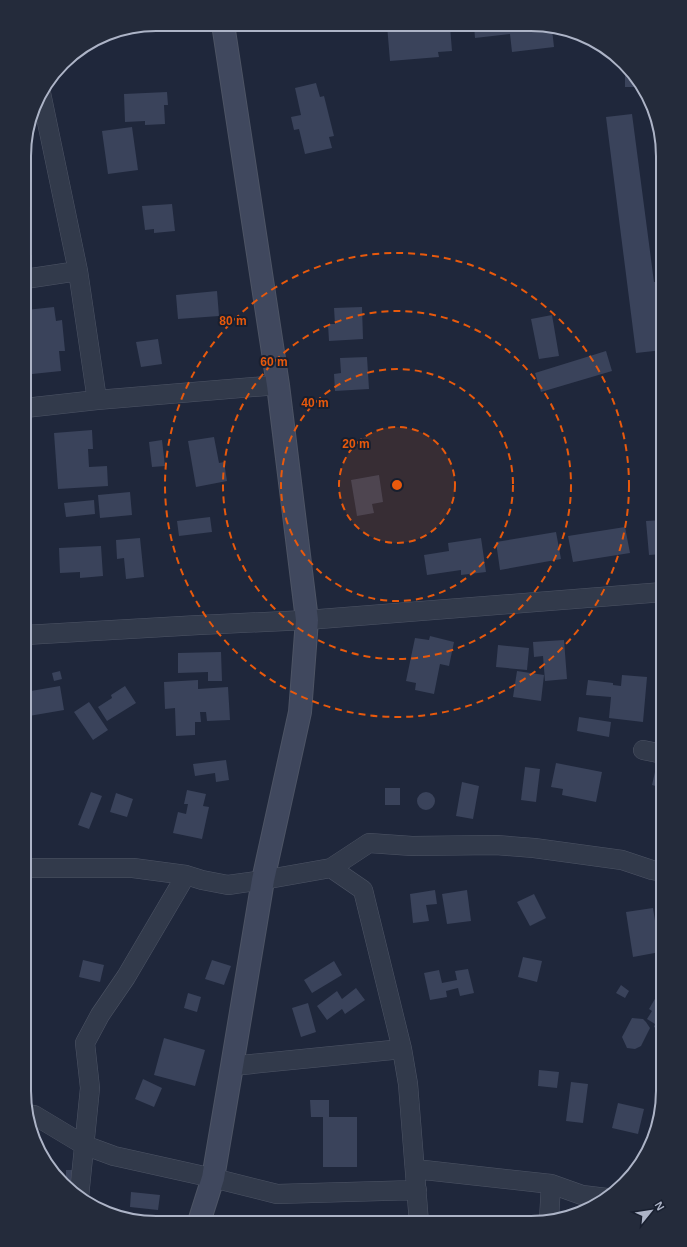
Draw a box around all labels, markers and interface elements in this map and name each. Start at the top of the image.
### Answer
text: 80 m [219,314,247,328]
text: 60 m [260,355,288,369]
text: 40 m [301,396,329,410]
text: 20 m [342,437,370,451]
centre of rings [390,478,404,492]
north arrow [631,1191,671,1231]
text: N [652,1200,667,1212]

